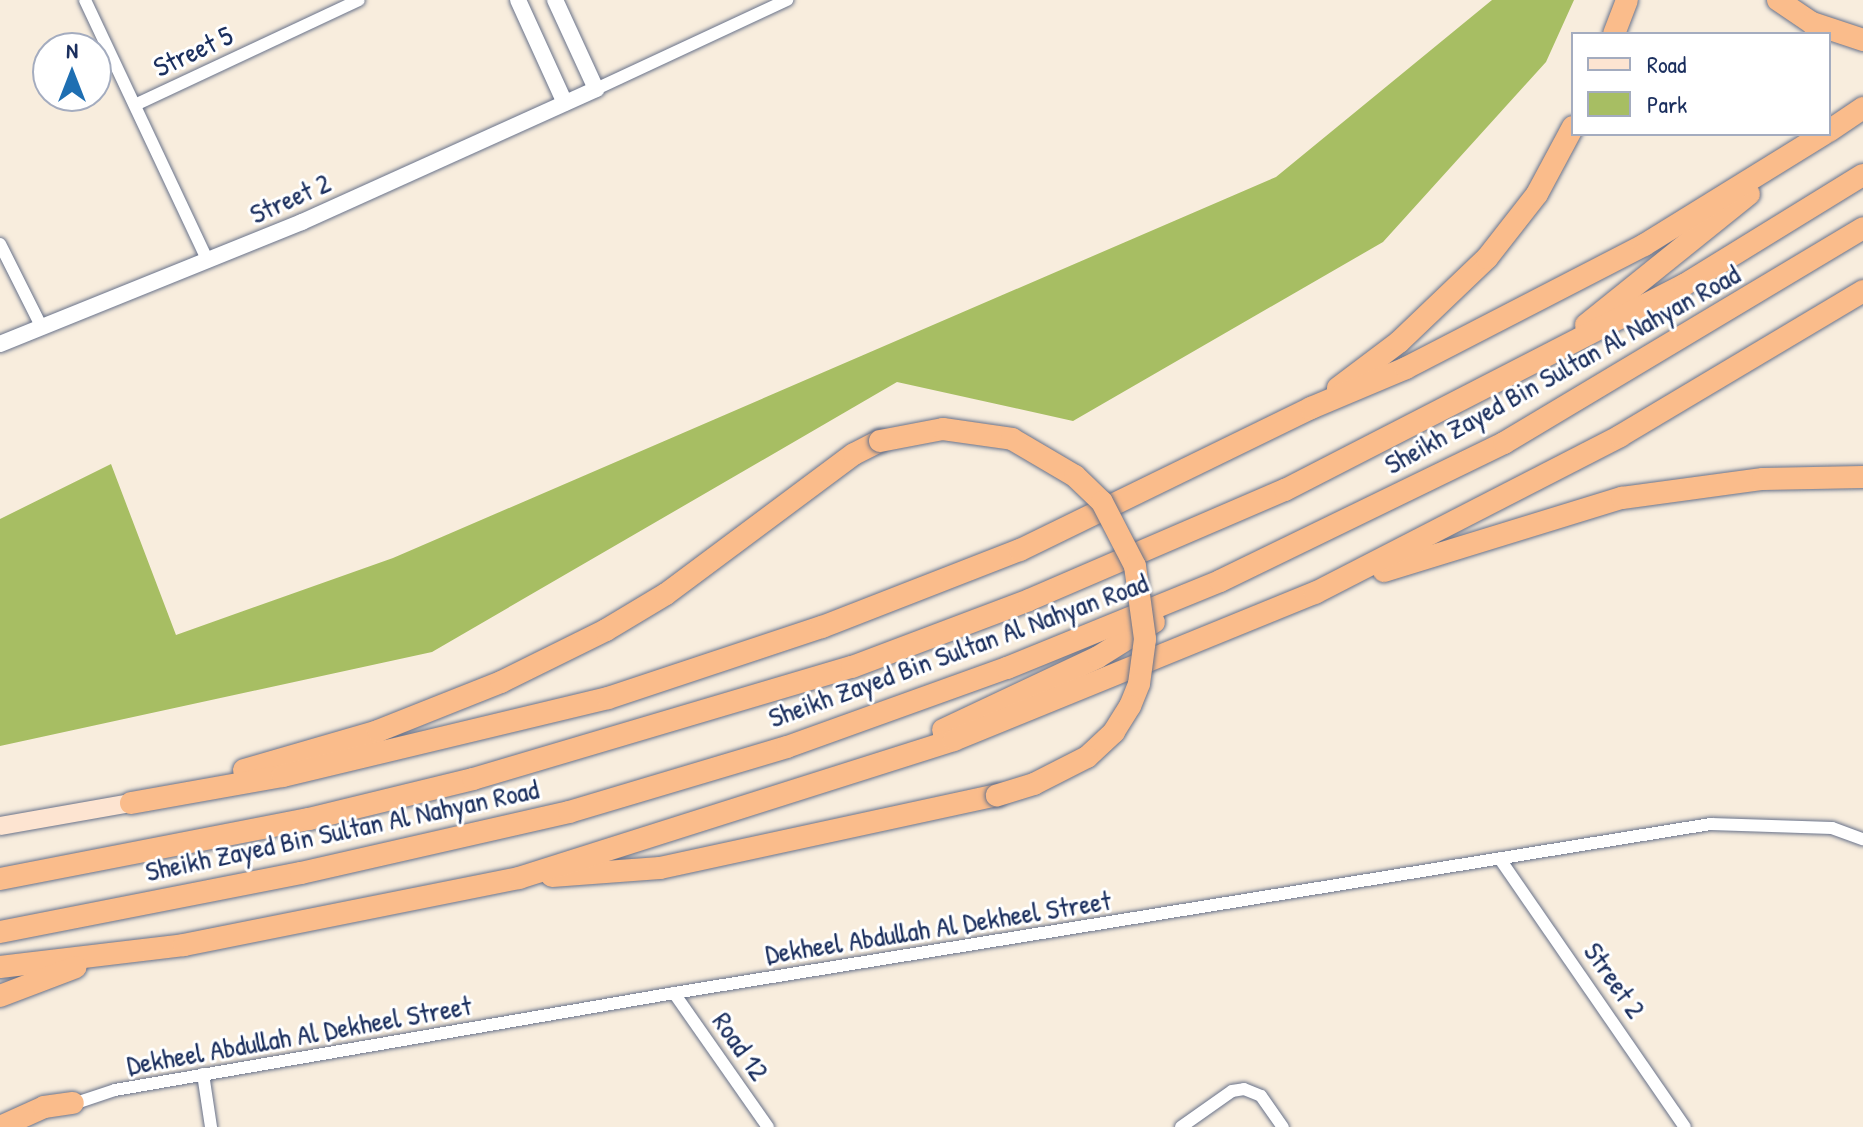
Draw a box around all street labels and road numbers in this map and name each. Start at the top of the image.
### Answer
street label: Street 5 [148,18,238,84]
street label: Street 2 [244,165,336,231]
street label: Sheikh Zayed Bin Sultan Al Nahyan Road [1378,257,1746,481]
street label: Sheikh Zayed Bin Sultan Al Nahyan Road [764,566,1152,734]
street label: Sheikh Zayed Bin Sultan Al Nahyan Road [142,772,542,888]
street label: Dekheel Abdullah Al Dekheel Street [763,883,1113,971]
street label: Street 2 [1577,936,1653,1024]
street label: Dekheel Abdullah Al Dekheel Street [124,988,474,1082]
street label: Road 12 [706,1005,776,1087]

